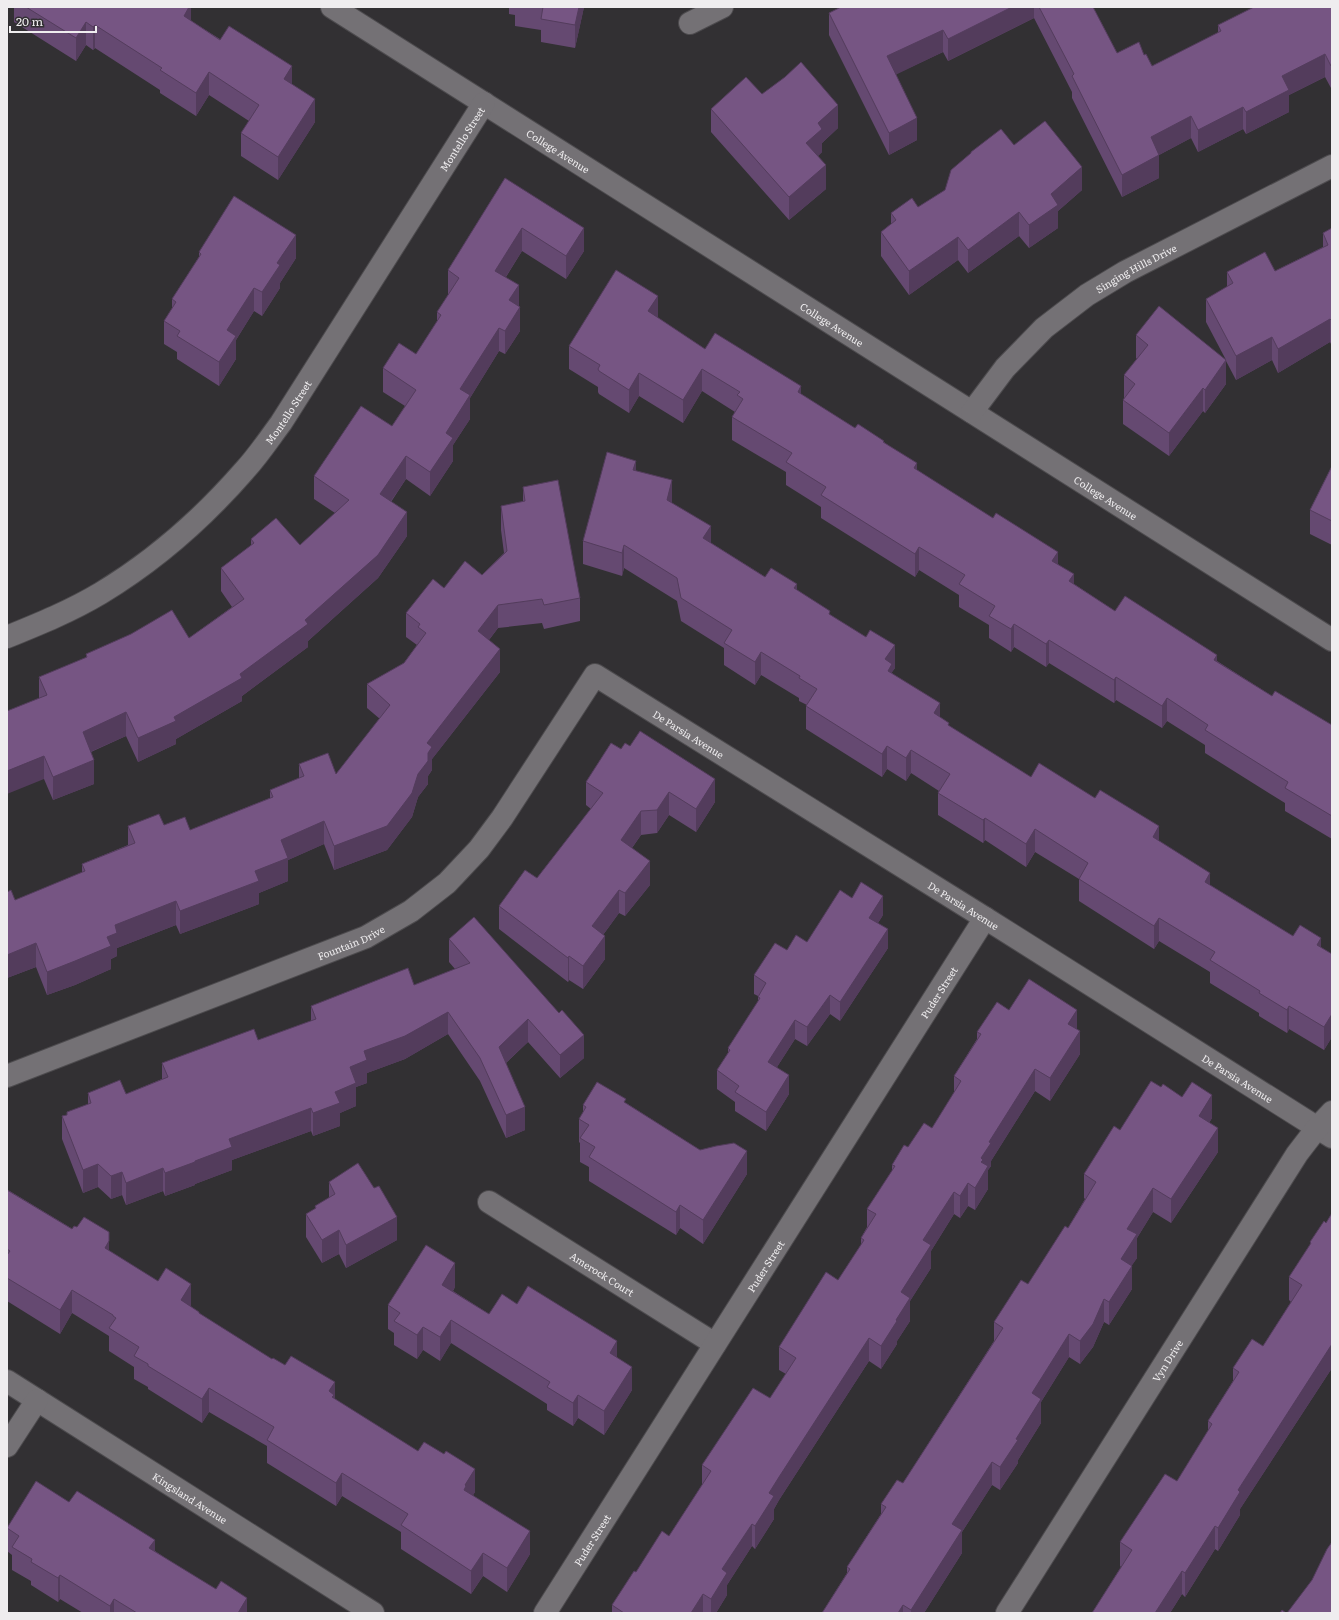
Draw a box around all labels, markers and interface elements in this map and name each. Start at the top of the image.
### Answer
scale bar [10,8,96,34]
text: 20 m [16,12,43,30]
street label: Montello Street [435,103,488,174]
street label: College Avenue [524,125,593,176]
street label: Singing Hills Drive [1092,239,1179,296]
street label: College Avenue [798,298,867,349]
street label: Montello Street [261,377,314,447]
street label: College Avenue [1071,471,1141,523]
street label: De Parsia Avenue [650,706,727,761]
street label: De Parsia Avenue [925,877,1002,933]
street label: Fountain Drive [315,921,387,963]
street label: Puder Street [916,963,960,1021]
street label: De Parsia Avenue [1200,1050,1276,1106]
street label: Puder Street [743,1237,787,1295]
street label: Amerock Court [567,1247,638,1299]
street label: Vyn Drive [1148,1336,1186,1384]
street label: Kingsland Avenue [150,1468,231,1527]
street label: Puder Street [569,1511,614,1568]

